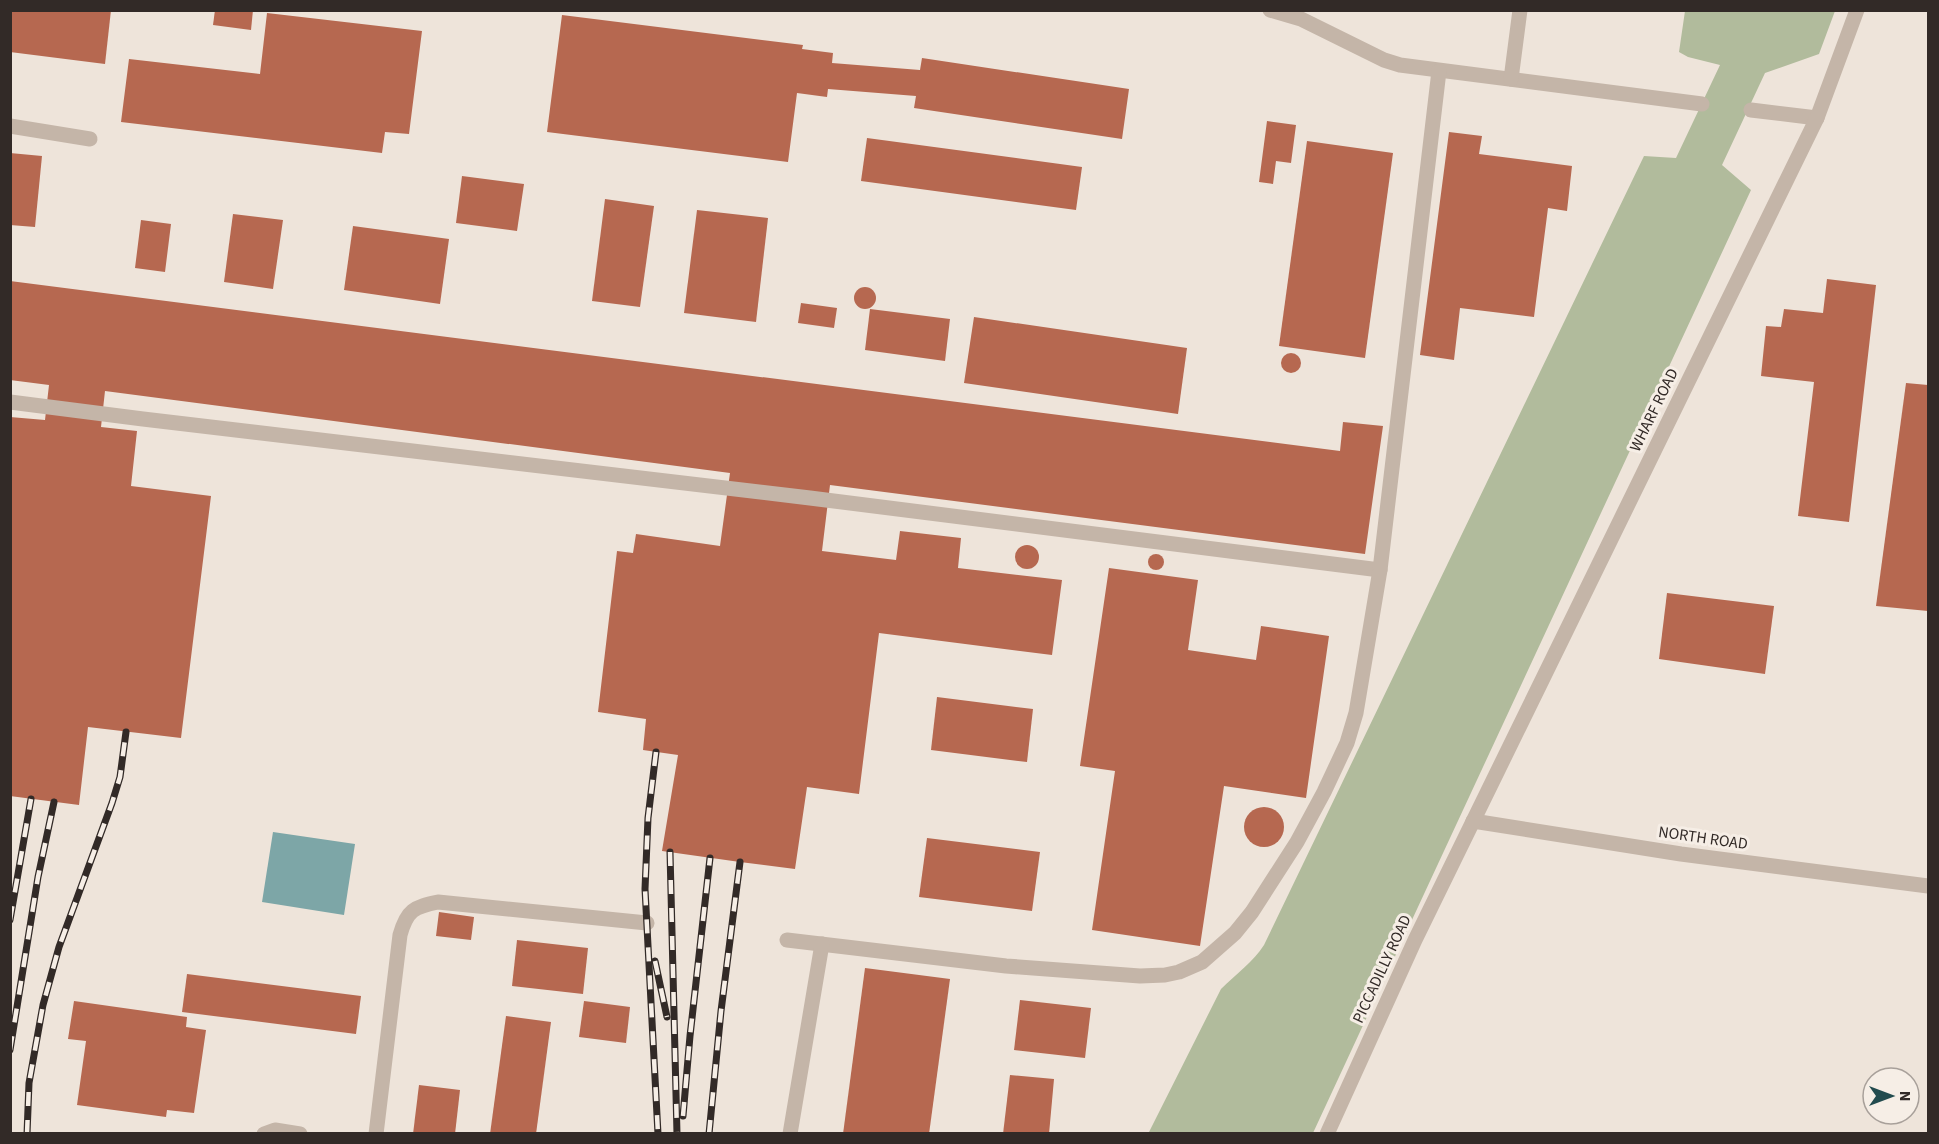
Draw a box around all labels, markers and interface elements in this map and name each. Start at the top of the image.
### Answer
street label: WHARF ROAD [1624,365,1684,455]
street label: NORTH ROAD [1657,821,1749,855]
street label: PICCADILLY ROAD [1347,911,1417,1027]
north arrow [1861,1066,1921,1126]
text: N [1894,1091,1916,1101]

